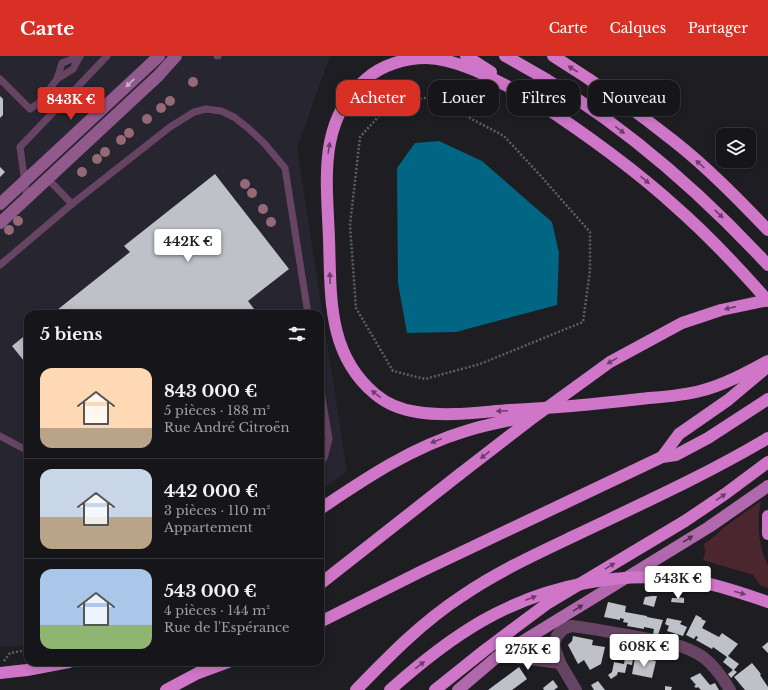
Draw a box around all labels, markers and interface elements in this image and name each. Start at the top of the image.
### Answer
text: Carte [20,17,74,40]
text: Carte [549,19,588,37]
text: Calques [610,19,666,37]
text: Partager [688,19,748,37]
one-way arrow [568,65,578,73]
one-way arrow [125,78,136,87]
chip: Acheter [336,80,420,116]
chip: Louer [428,80,499,116]
chip: Filtres [507,80,580,116]
chip: Nouveau [588,80,680,116]
pin: 843K € [38,87,104,121]
text: 843K € [47,91,95,108]
one-way arrow [614,126,625,134]
map controls [716,128,756,168]
button: layers [716,128,756,168]
one-way arrow [326,142,332,155]
one-way arrow [695,159,705,168]
one-way arrow [639,176,650,185]
one-way arrow [714,209,724,219]
pin: 442K € [155,229,221,263]
text: 442K € [163,233,213,250]
one-way arrow [327,272,334,284]
one-way arrow [724,305,736,311]
icon: filters [286,323,308,345]
text: 5 biens [40,324,102,345]
one-way arrow [607,357,617,365]
text: 843 000 € [164,381,257,402]
icon: home [72,384,120,432]
one-way arrow [371,390,382,399]
text: 5 pièces · 188 m² [164,402,270,419]
one-way arrow [495,408,508,414]
text: Rue André Citroën [164,419,289,436]
one-way arrow [430,439,442,445]
one-way arrow [479,451,490,459]
text: 442 000 € [164,481,258,502]
icon: home [72,485,120,533]
one-way arrow [715,493,726,501]
text: 3 pièces · 110 m² [164,502,270,519]
text: Appartement [164,519,253,536]
one-way arrow [682,536,694,543]
one-way arrow [604,562,616,569]
pin: 543K € [645,566,711,600]
text: 543K € [654,570,702,587]
text: 543 000 € [164,581,257,602]
icon: home [72,585,120,633]
one-way arrow [735,590,747,596]
one-way arrow [525,595,537,601]
text: 4 pièces · 144 m² [164,602,270,619]
one-way arrow [572,604,584,611]
text: Rue de l'Espérance [164,619,290,636]
pin: 608K € [611,634,677,668]
pin: 275K € [495,637,561,671]
text: 608K € [619,638,669,655]
text: 275K € [505,641,551,658]
one-way arrow [414,661,425,669]

